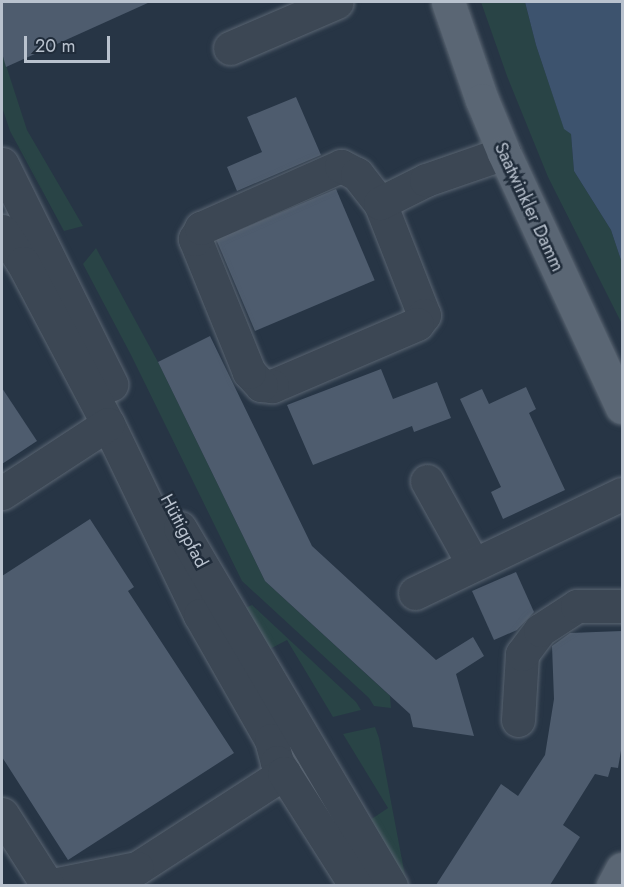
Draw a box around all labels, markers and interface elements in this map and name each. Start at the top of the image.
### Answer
scale bar [27,24,112,62]
text: 20 m [35,33,75,59]
street label: Saatwinkler Damm [490,139,568,275]
street label: Hüttigpfad [156,491,212,571]

